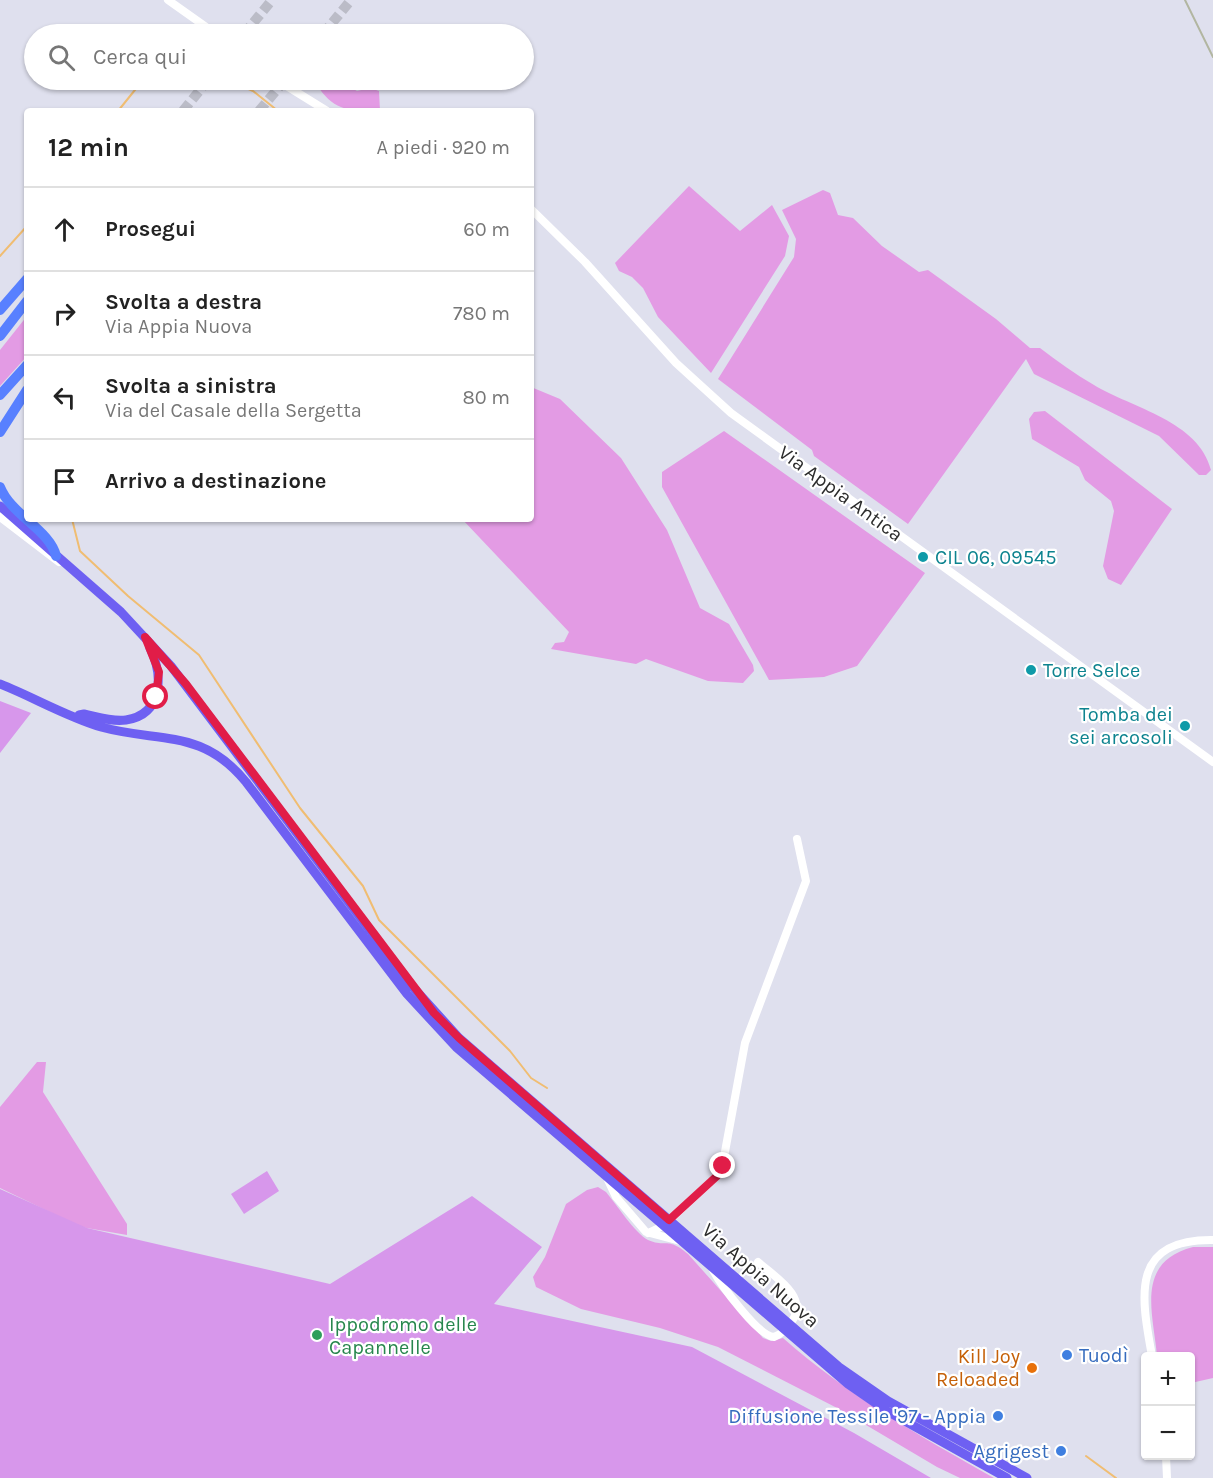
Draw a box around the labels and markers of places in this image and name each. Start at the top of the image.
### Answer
place label: CIL 06, 09545 [935,546,1056,569]
marker: CIL 06, 09545 [916,550,930,564]
place label: Torre Selce [1043,659,1140,682]
marker: Torre Selce [1024,663,1038,677]
place label: Tomba dei sei arcosoli [1069,703,1173,749]
marker: Tomba dei sei arcosoli [1178,719,1192,733]
place label: Ippodromo delle Capannelle [329,1313,477,1359]
marker: Ippodromo delle Capannelle [310,1328,324,1342]
place label: Tuodì [1079,1344,1129,1367]
place label: Kill Joy Reloaded [936,1345,1020,1391]
marker: Tuodì [1060,1348,1074,1362]
marker: Kill Joy Reloaded [1025,1361,1039,1375]
place label: Diffusione Tessile '97 - Appia [728,1405,986,1428]
marker: Diffusione Tessile '97 - Appia [991,1409,1005,1423]
place label: Agrigest [973,1440,1049,1463]
marker: Agrigest [1054,1444,1068,1458]

